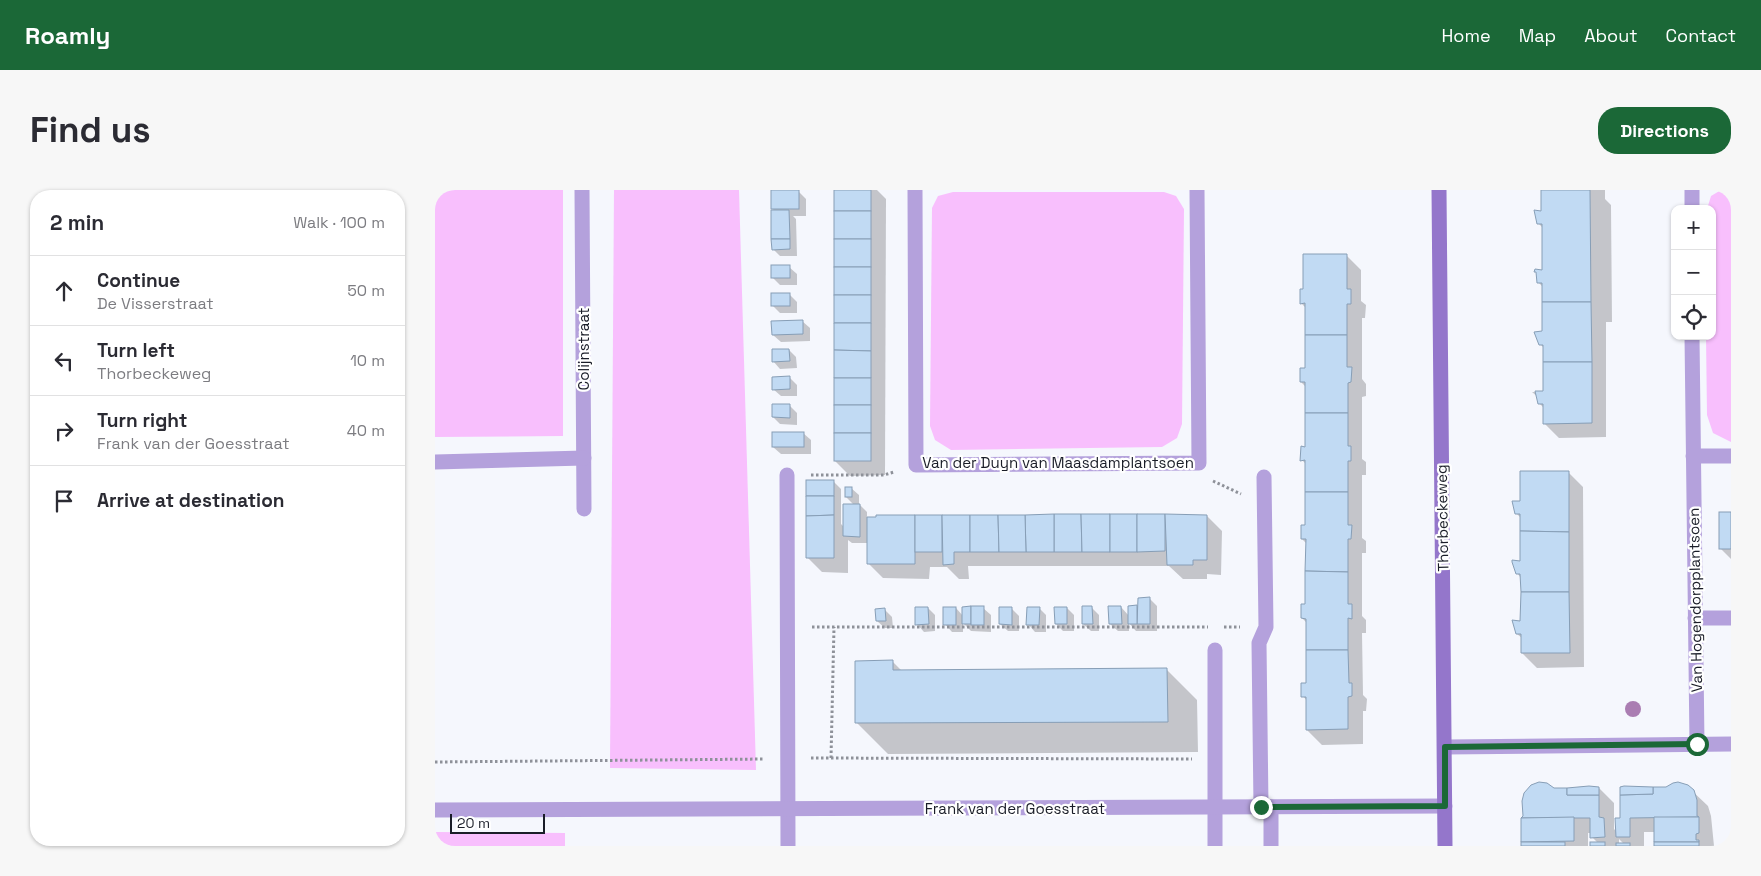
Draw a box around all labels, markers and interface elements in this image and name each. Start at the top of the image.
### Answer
text: Roamly [25,20,110,51]
text: Home [1442,24,1491,47]
text: Map [1519,24,1556,47]
text: About [1584,24,1638,47]
text: Contact [1666,24,1736,47]
button: Directions [1598,107,1731,154]
text: Find us [30,108,151,152]
map controls [1671,205,1716,340]
button: + [1671,205,1716,250]
text: 2 min [50,209,104,236]
text: Walk · 100 m [293,212,385,233]
button: − [1671,250,1716,295]
text: Continue [97,268,180,293]
icon: ahead [50,277,78,305]
text: 50 m [347,280,385,301]
text: De Visserstraat [97,293,214,314]
button: locate [1671,295,1716,340]
street label: Colijnstraat [574,307,593,390]
text: Turn left [97,338,175,363]
icon: left [50,347,78,375]
text: 10 m [350,350,385,371]
text: Thorbeckeweg [97,363,211,384]
text: Turn right [97,408,187,433]
icon: right [50,417,78,445]
text: 40 m [347,420,385,441]
text: Frank van der Goesstraat [97,433,290,454]
street label: Van der Duyn van Maasdamplantsoen [922,453,1194,472]
street label: Thorbeckeweg [1432,464,1452,572]
icon: arrive [50,487,78,515]
text: Arrive at destination [97,488,285,513]
street label: Van Hogendorpplantsoen [1684,508,1706,692]
route start [1686,733,1709,756]
route end [1250,796,1273,819]
street label: Frank van der Goesstraat [925,799,1105,818]
scale bar [450,811,545,834]
text: 20 m [457,814,490,832]

